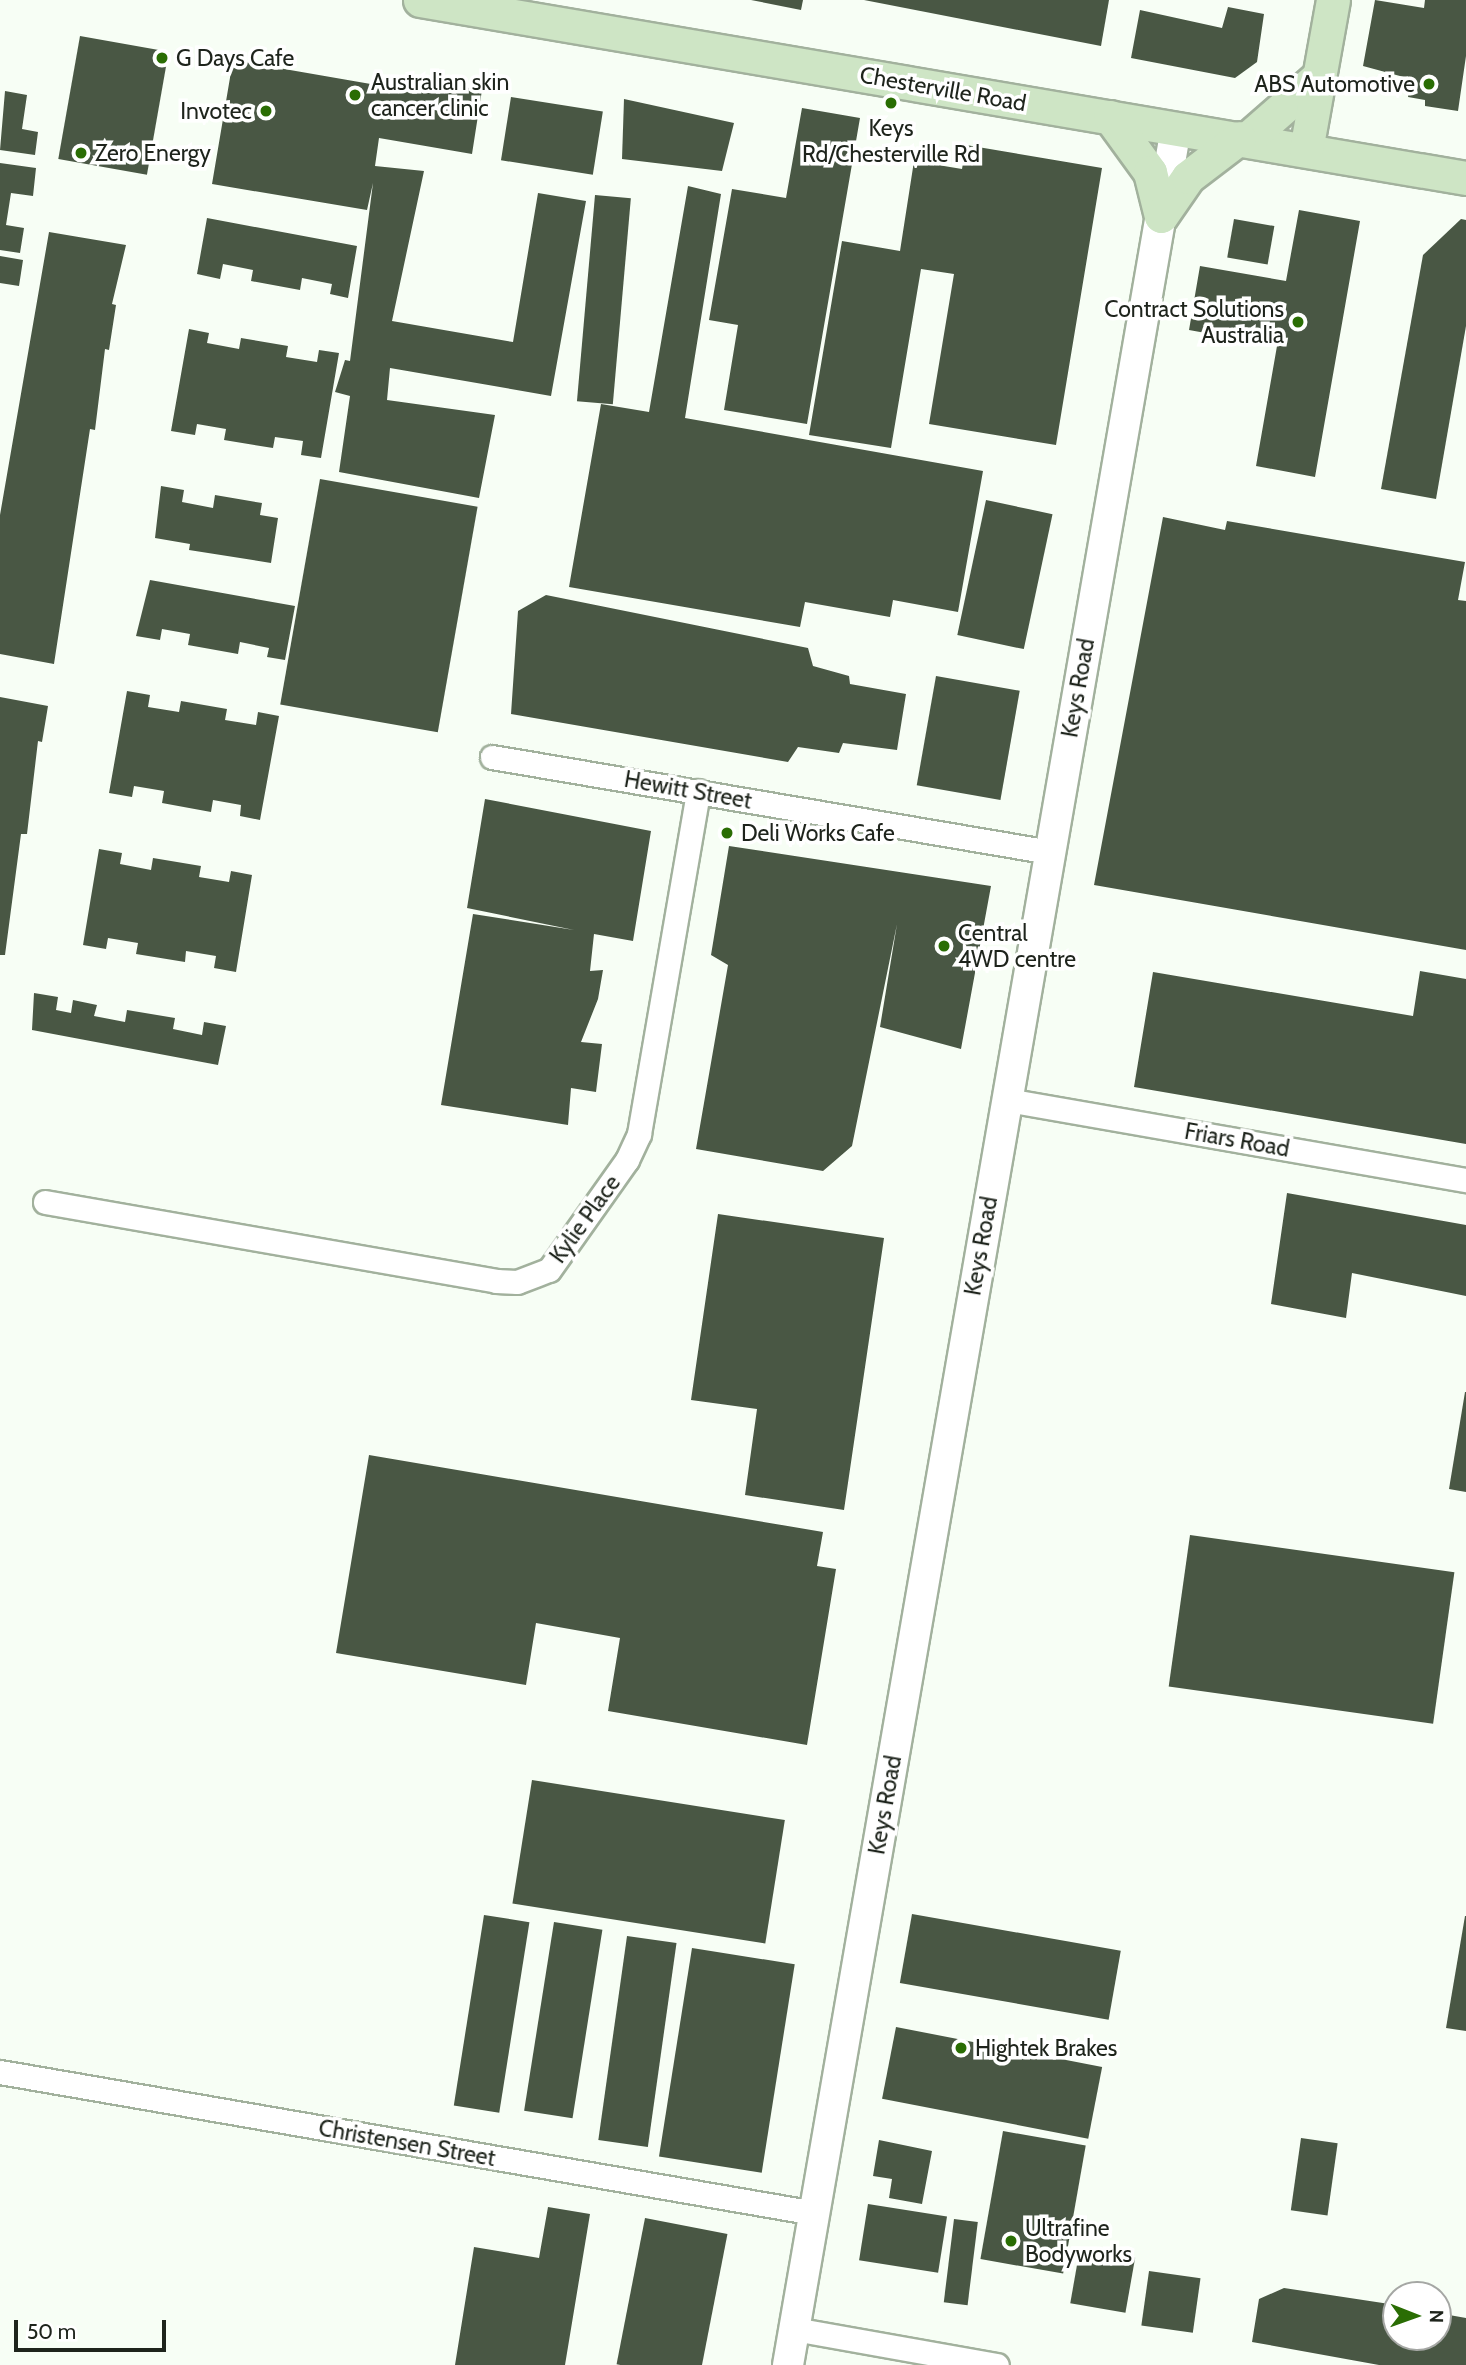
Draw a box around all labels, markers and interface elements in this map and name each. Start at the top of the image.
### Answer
place label: G Days Cafe [176,44,294,72]
marker: G Days Cafe [154,50,170,66]
street label: Chesterville Road [858,61,1028,117]
place label: Australian skin cancer clinic [371,68,509,122]
place label: ABS Automotive [1254,70,1415,98]
marker: ABS Automotive [1421,76,1437,92]
marker: Australian skin cancer clinic [345,85,365,105]
marker: Keys Rd/Chesterville Rd [883,95,899,111]
place label: Invotec [180,97,252,125]
marker: Invotec [258,103,274,119]
place label: Keys Rd/Chesterville Rd [802,114,980,168]
place label: Zero Energy [95,139,211,167]
marker: Zero Energy [73,145,89,161]
place label: Contract Solutions Australia [1104,295,1284,349]
marker: Contract Solutions Australia [1290,314,1306,330]
street label: Keys Road [1056,636,1100,740]
street label: Hewitt Street [622,765,754,815]
place label: Deli Works Cafe [741,819,895,847]
marker: Deli Works Cafe [719,825,735,841]
place label: Central 4WD centre [958,919,1076,973]
marker: Central 4WD centre [936,938,952,954]
street label: Friars Road [1182,1117,1292,1163]
street label: Kylie Place [544,1170,626,1268]
street label: Keys Road [959,1194,1003,1298]
street label: Keys Road [863,1753,907,1857]
place label: Hightek Brakes [975,2034,1117,2062]
marker: Hightek Brakes [953,2040,969,2056]
street label: Christensen Street [316,2114,498,2172]
place label: Ultrafine Bodyworks [1025,2214,1132,2268]
marker: Ultrafine Bodyworks [1003,2233,1019,2249]
north arrow [1382,2281,1452,2351]
scale bar [18,2306,170,2350]
text: N [1425,2309,1448,2323]
text: 50 m [27,2319,76,2344]

